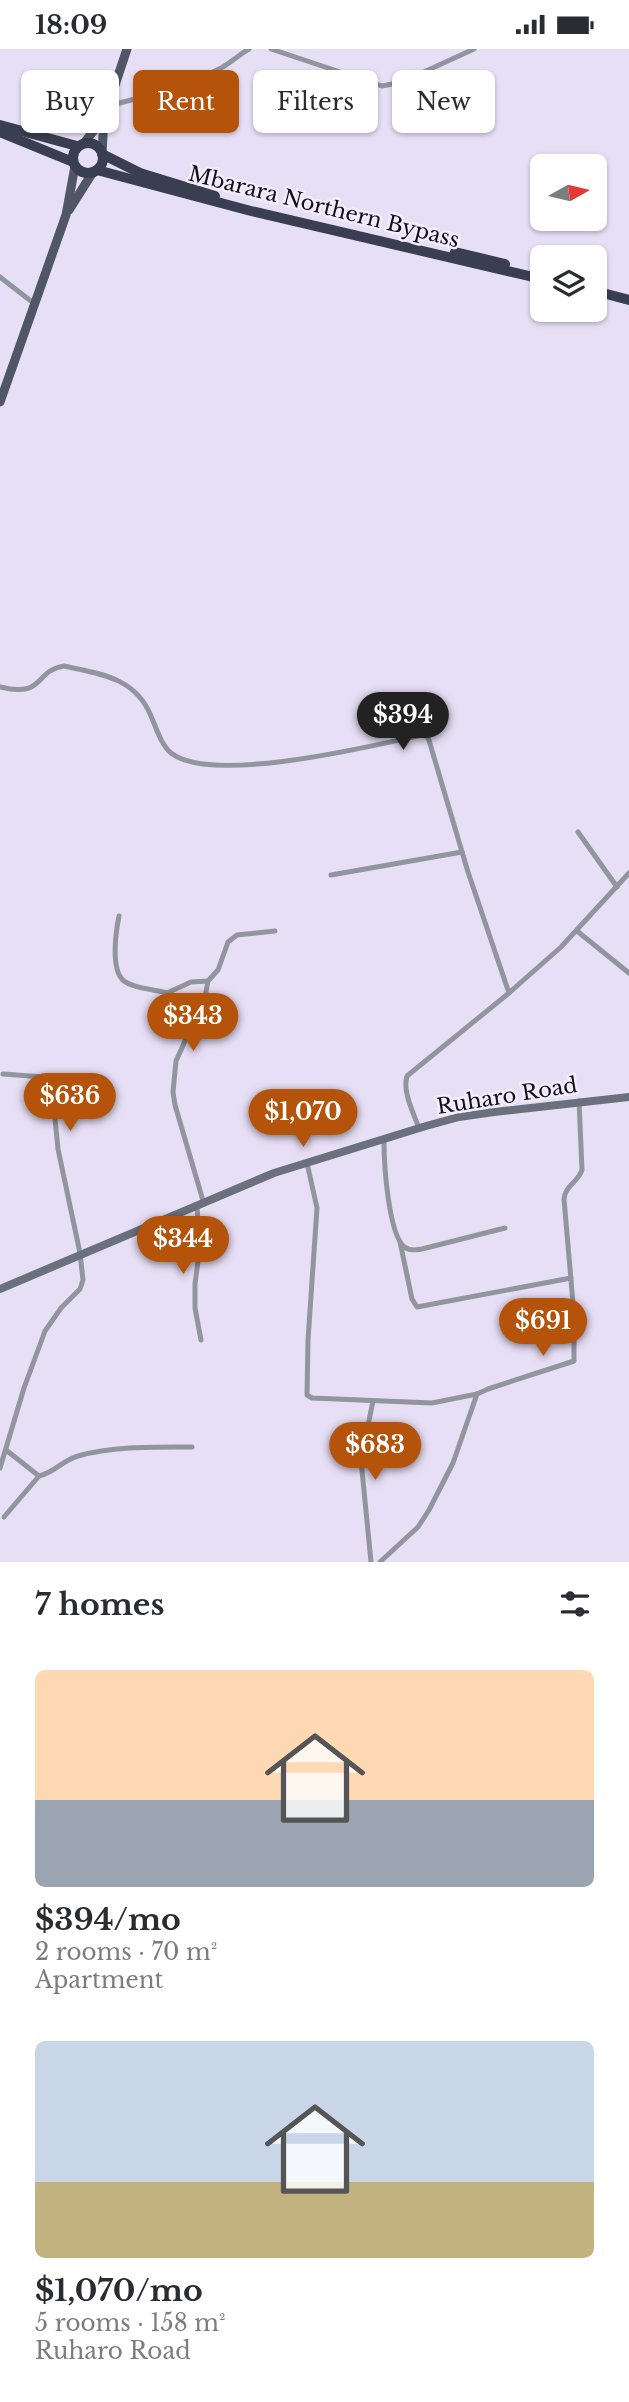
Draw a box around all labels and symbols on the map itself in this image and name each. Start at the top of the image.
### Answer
north arrow [530,154,607,231]
street label: Mbarara Northern Bypass [186,161,462,253]
pin: $394 [362,693,444,752]
pin: $343 [152,993,234,1053]
street label: Ruharo Road [435,1072,579,1120]
pin: $636 [29,1073,111,1133]
pin: $1,070 [246,1089,360,1149]
pin: $344 [142,1217,224,1276]
pin: $691 [502,1299,584,1358]
pin: $683 [334,1423,416,1482]

